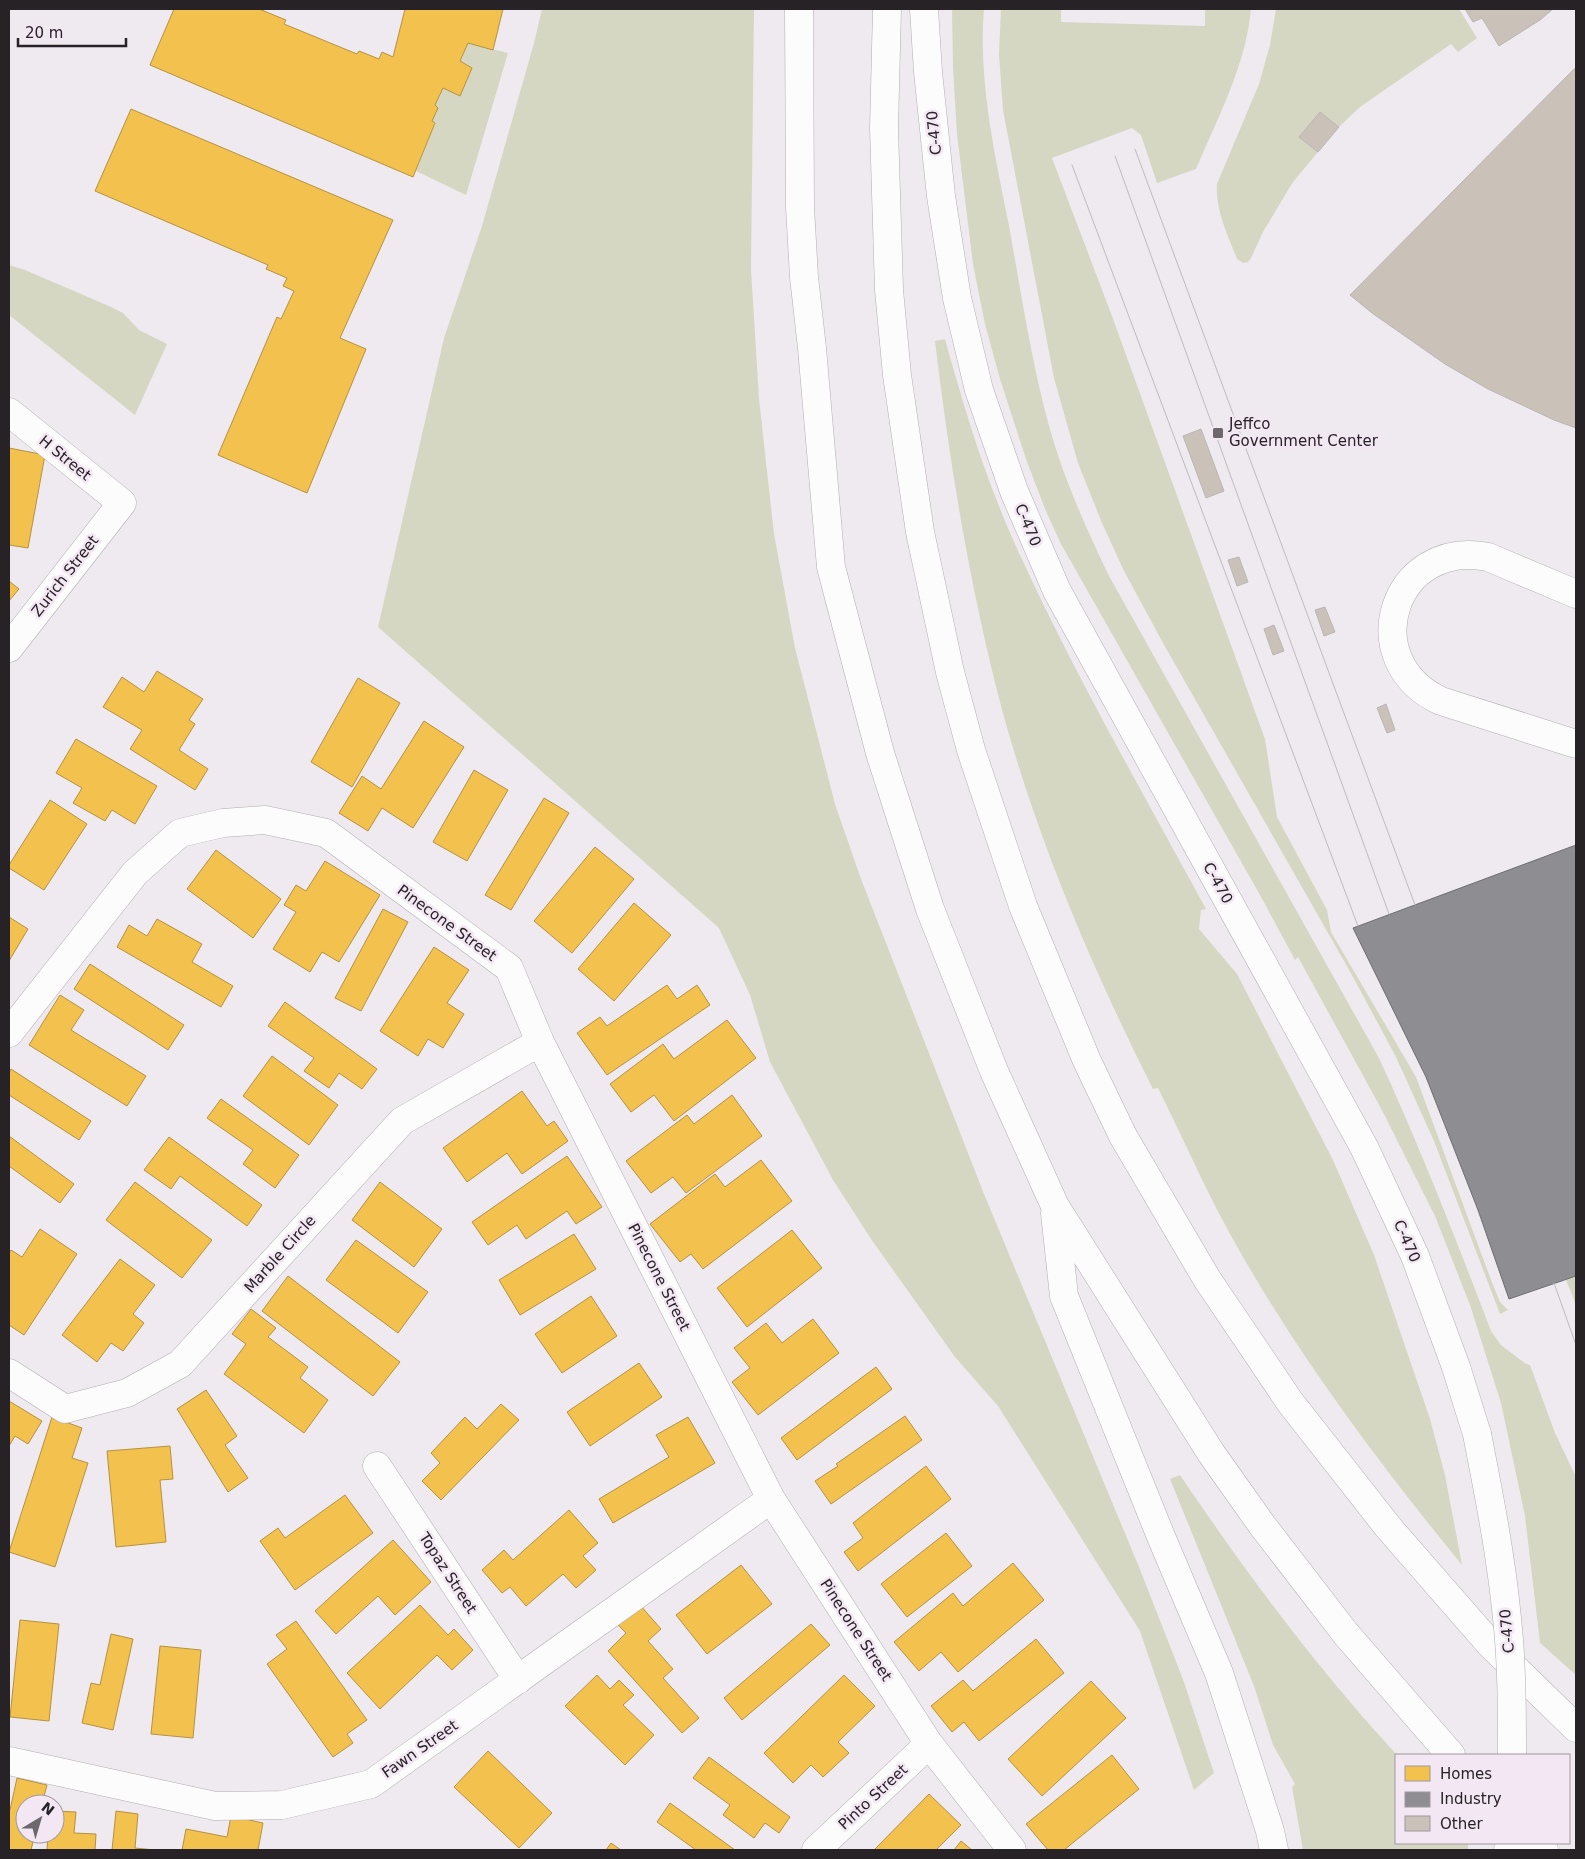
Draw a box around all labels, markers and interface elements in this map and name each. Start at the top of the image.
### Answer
scale bar [18,15,125,47]
text: 20 m [25,24,63,42]
street label: C-470 [923,110,945,156]
place label: Jeffco Government Center [1228,415,1379,450]
marker: Jeffco Government Center [1211,426,1225,440]
street label: H Street [35,432,95,484]
street label: C-470 [1011,501,1045,549]
street label: Zurich Street [28,532,102,620]
street label: C-470 [1199,859,1237,907]
street label: Pinecone Street [394,881,500,965]
street label: Marble Circle [240,1212,320,1296]
street label: C-470 [1390,1217,1424,1265]
street label: Pinecone Street [624,1220,694,1334]
street label: Topaz Street [415,1528,481,1617]
street label: Pinecone Street [816,1576,896,1685]
street label: C-470 [1496,1608,1518,1654]
street label: Fawn Street [379,1716,462,1782]
legend [1395,1754,1570,1844]
street label: Pinto Street [835,1760,911,1834]
text: Homes [1440,1765,1492,1783]
text: Industry [1440,1790,1502,1808]
north arrow [15,1794,65,1844]
text: N [38,1799,58,1819]
text: Other [1440,1815,1483,1833]

